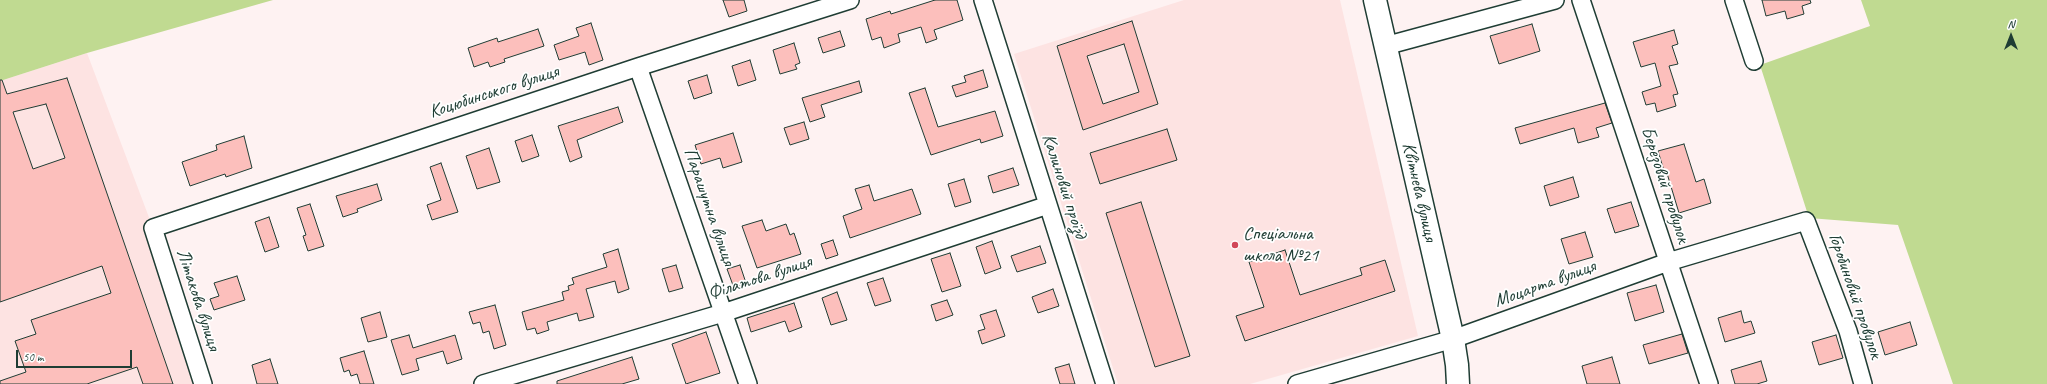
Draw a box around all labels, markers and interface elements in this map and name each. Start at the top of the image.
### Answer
north arrow [1991,16,2031,56]
text: N [2008,17,2014,31]
street label: Коцюбинського вулиця [426,60,562,124]
street label: Березовий провулок [1635,124,1695,246]
street label: Калиновий проїзд [1036,131,1092,241]
street label: Квітнева вулиця [1397,140,1441,244]
street label: Парашутна вулиця [678,145,740,269]
place label: Спеціальна школа №21 [1243,223,1319,267]
street label: Горобиновий провулок [1823,230,1887,362]
marker: Спеціальна школа №21 [1230,240,1240,250]
street label: Літакова вулиця [171,246,225,354]
street label: Філатова вулиця [705,251,815,305]
street label: Моцарта вулиця [1491,255,1599,313]
scale bar [18,342,134,368]
text: 50 m [23,349,43,365]

